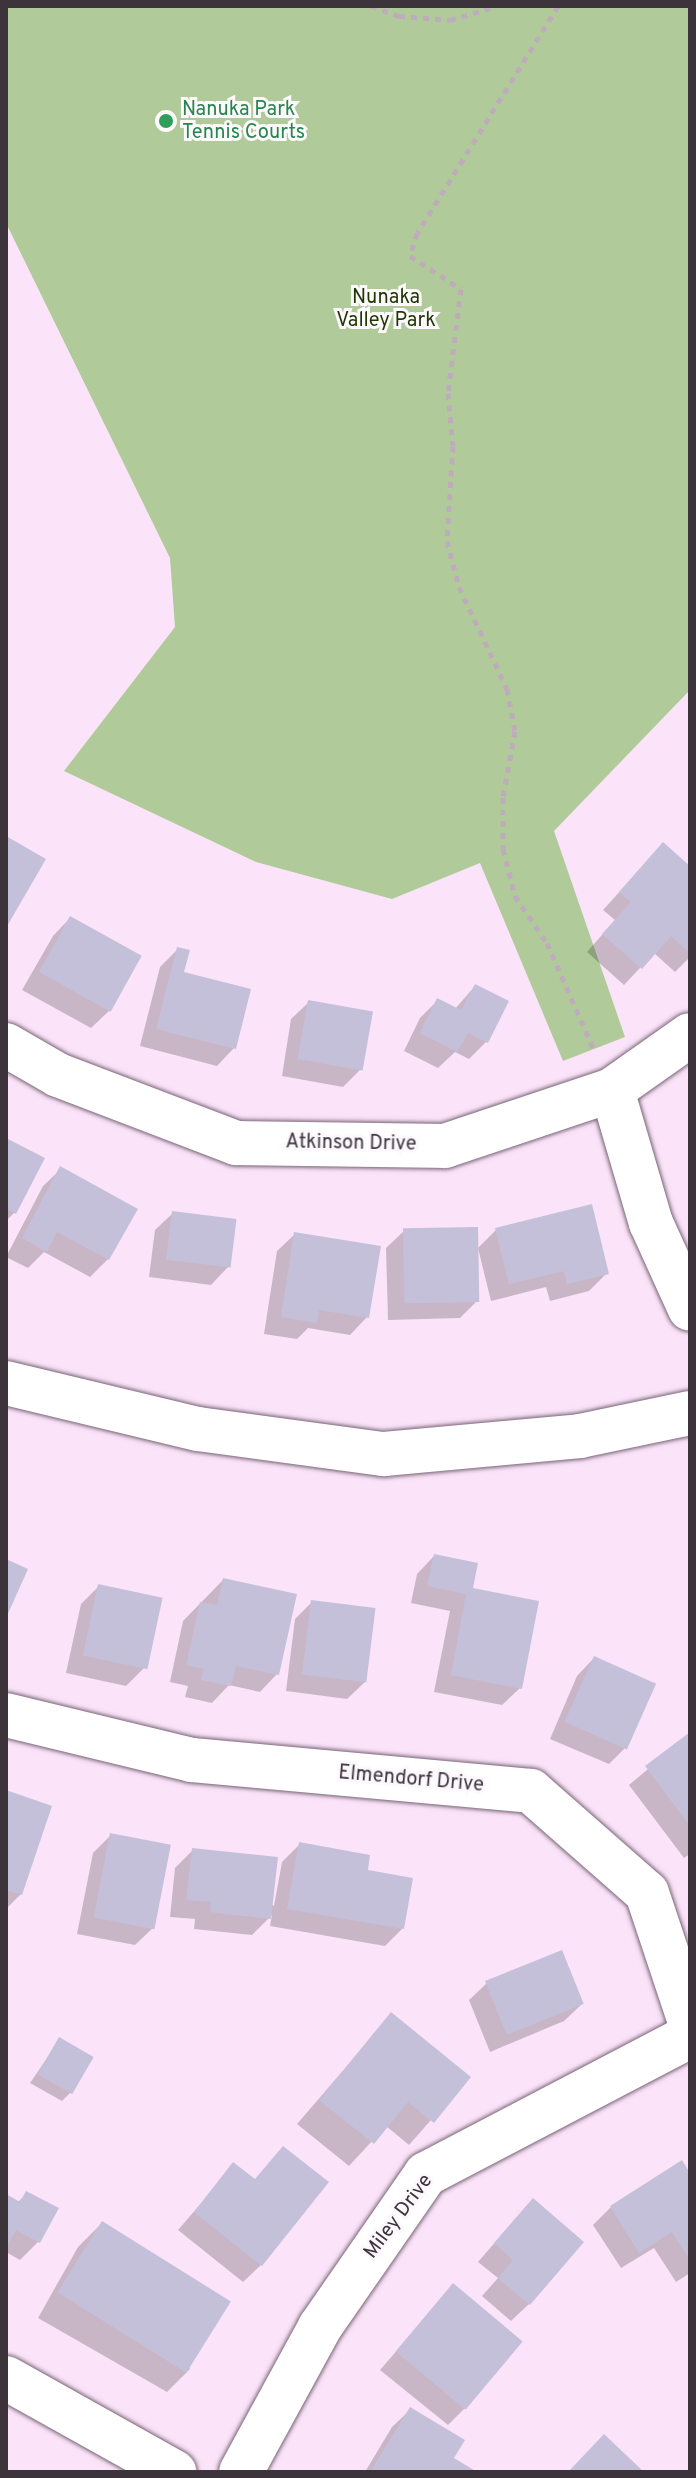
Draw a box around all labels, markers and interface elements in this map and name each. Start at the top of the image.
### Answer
place label: Nanuka Park Tennis Courts [182,98,305,145]
marker: Nanuka Park Tennis Courts [157,112,175,130]
park label: Nunaka Valley Park [336,286,436,333]
street label: Atkinson Drive [285,1131,417,1157]
street label: Elmendorf Drive [337,1762,485,1798]
street label: Miley Drive [360,2170,438,2264]

